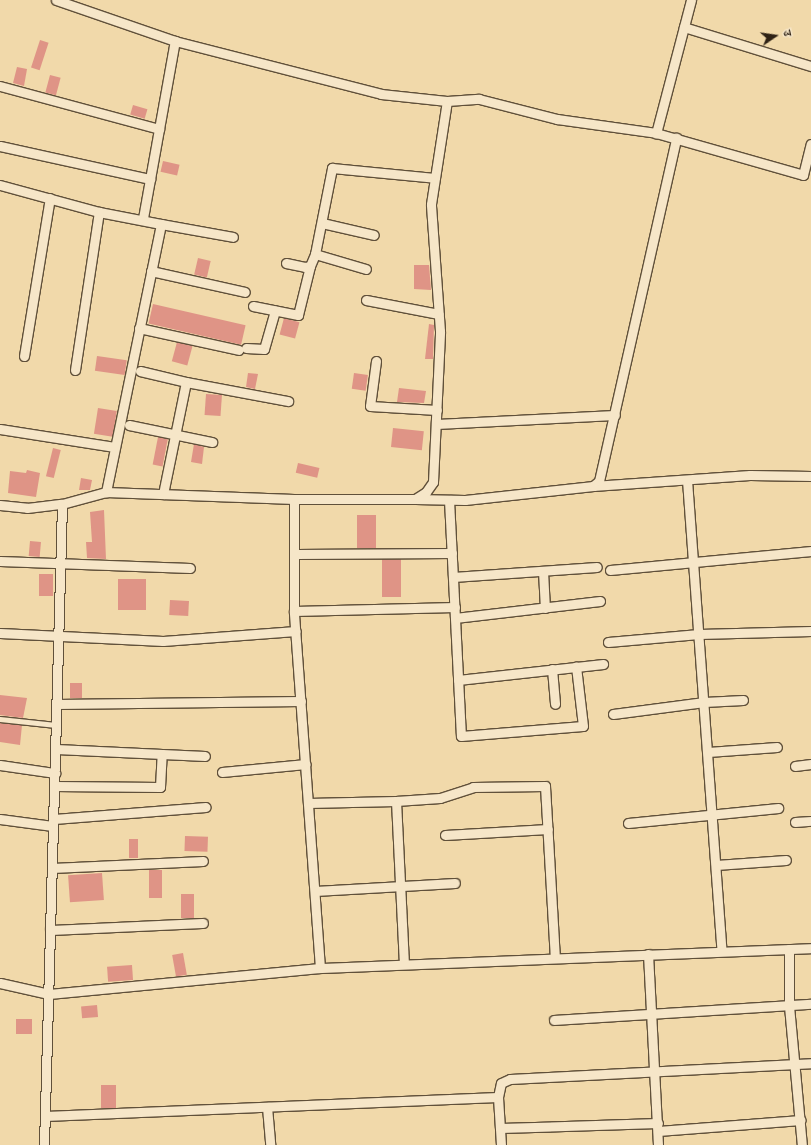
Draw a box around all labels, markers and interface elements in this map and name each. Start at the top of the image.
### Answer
north arrow [755,16,795,56]
text: उ [779,29,794,38]

